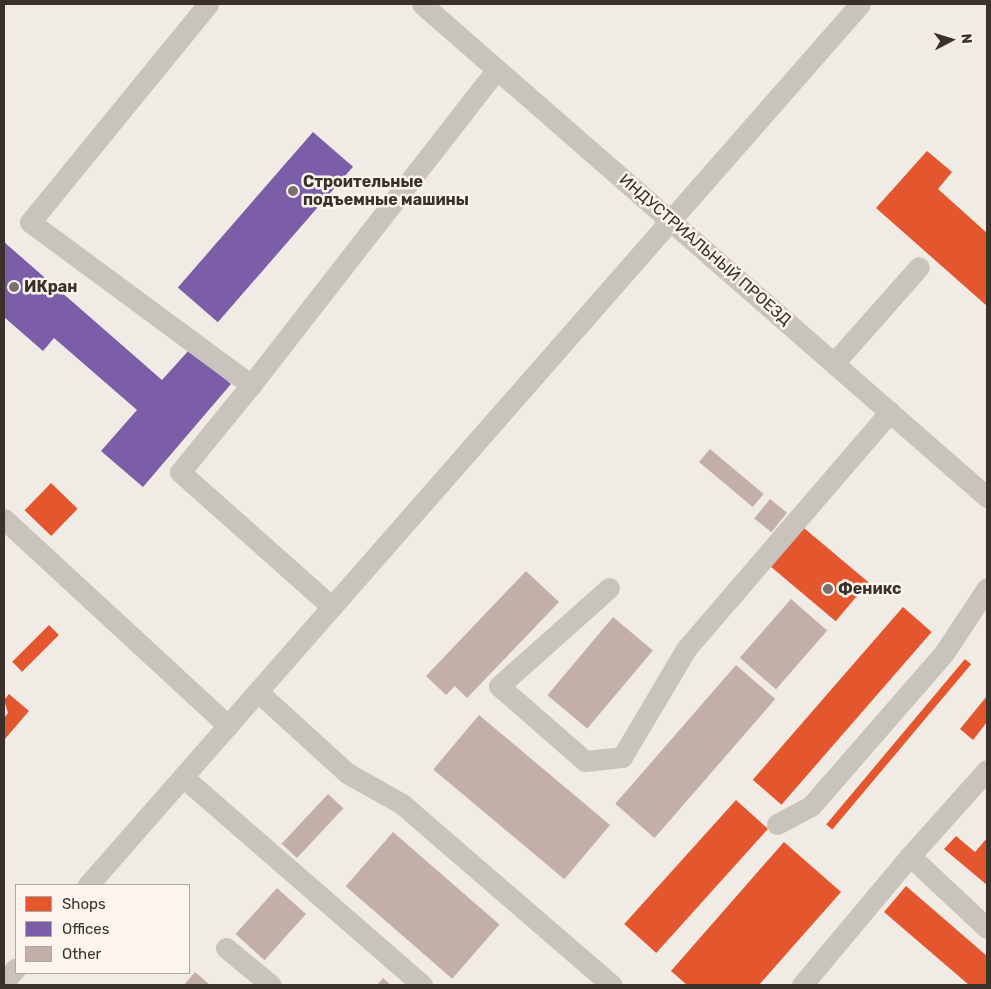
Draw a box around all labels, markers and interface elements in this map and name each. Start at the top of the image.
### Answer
north arrow [926,15,976,65]
text: N [958,33,975,44]
street label: ИНДУСТРИАЛЬНЫЙ ПРОЕЗД [615,170,795,330]
place label: Строительные подъемные машины [303,172,469,210]
marker: Строительные подъемные машины [287,185,299,197]
place label: ИКран [24,277,77,297]
marker: ИКран [8,281,20,293]
place label: Феникс [838,579,902,599]
marker: Феникс [822,583,834,595]
legend [15,884,190,974]
text: Shops [62,895,106,913]
text: Offices [62,920,109,938]
text: Other [62,945,101,963]

